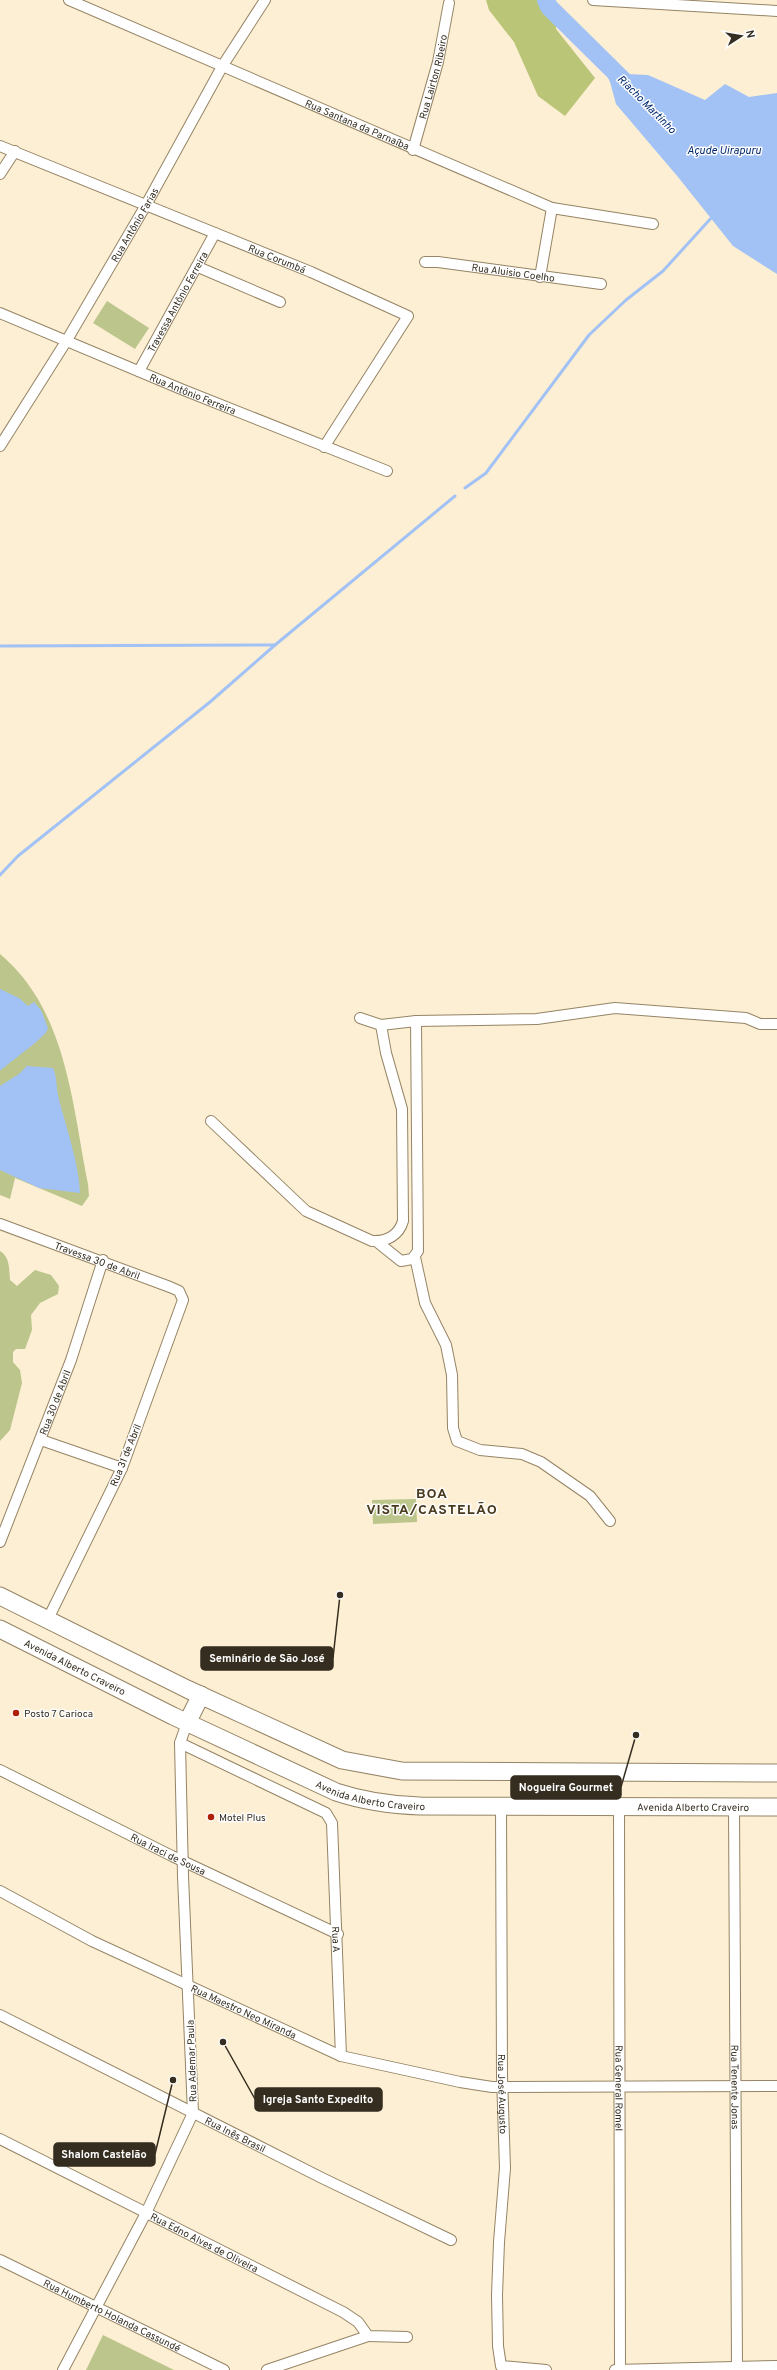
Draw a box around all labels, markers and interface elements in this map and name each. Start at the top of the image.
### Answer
north arrow [721,16,761,56]
text: N [742,29,757,39]
street label: Rua Lairton Ribeiro [417,33,451,121]
water label: Riacho Martinho [614,72,679,137]
street label: Rua Santana da Parnaíba [303,97,411,154]
water label: Açude Uirapuru [687,144,762,158]
street label: Rua Antônio Farias [109,186,162,265]
street label: Rua Corumbá [246,242,307,277]
street label: Travessa Antônio Ferreira [145,250,211,355]
street label: Rua Aluisio Coelho [471,262,556,286]
street label: Rua Antônio Ferreira [147,372,237,418]
street label: Travessa 30 de Abril [52,1240,142,1283]
street label: Rua 30 de Abril [37,1368,74,1437]
street label: Rua 31 de Abril [108,1422,145,1489]
district label: BOA VISTA/CASTELÃO [366,1486,498,1519]
street label: Avenida Alberto Craveiro [21,1637,128,1699]
callout: Seminário de São José [201,1647,333,1670]
text: Seminário de São José [209,1652,325,1666]
marker: Posto 7 Carioca [11,1708,21,1718]
place label: Posto 7 Carioca [24,1708,93,1721]
callout: Nogueira Gourmet [511,1776,621,1799]
street label: Avenida Alberto Craveiro [313,1778,425,1814]
text: Nogueira Gourmet [519,1781,613,1795]
street label: Avenida Alberto Craveiro [637,1802,749,1815]
marker: Motel Plus [206,1812,216,1822]
place label: Motel Plus [219,1812,266,1825]
street label: Rua Iraci de Sousa [128,1831,207,1879]
street label: Rua A [328,1926,342,1953]
street label: Rua Maestro Neo Miranda [188,1983,298,2042]
street label: Rua Ademar Paula [185,2020,200,2102]
street label: Rua General Romel [611,2045,625,2131]
street label: Rua Tenente Jonas [727,2045,741,2130]
street label: Rua José Augusto [494,2054,509,2135]
callout: Igreja Santo Expedito [255,2088,382,2111]
text: Igreja Santo Expedito [263,2093,373,2107]
street label: Rua Inês Brasil [202,2115,267,2156]
callout: Shalom Castelão [54,2143,155,2166]
text: Shalom Castelão [61,2148,147,2162]
street label: Rua Edno Alves de Oliveira [148,2211,260,2276]
street label: Rua Humberto Holanda Cassundé [41,2277,182,2356]

